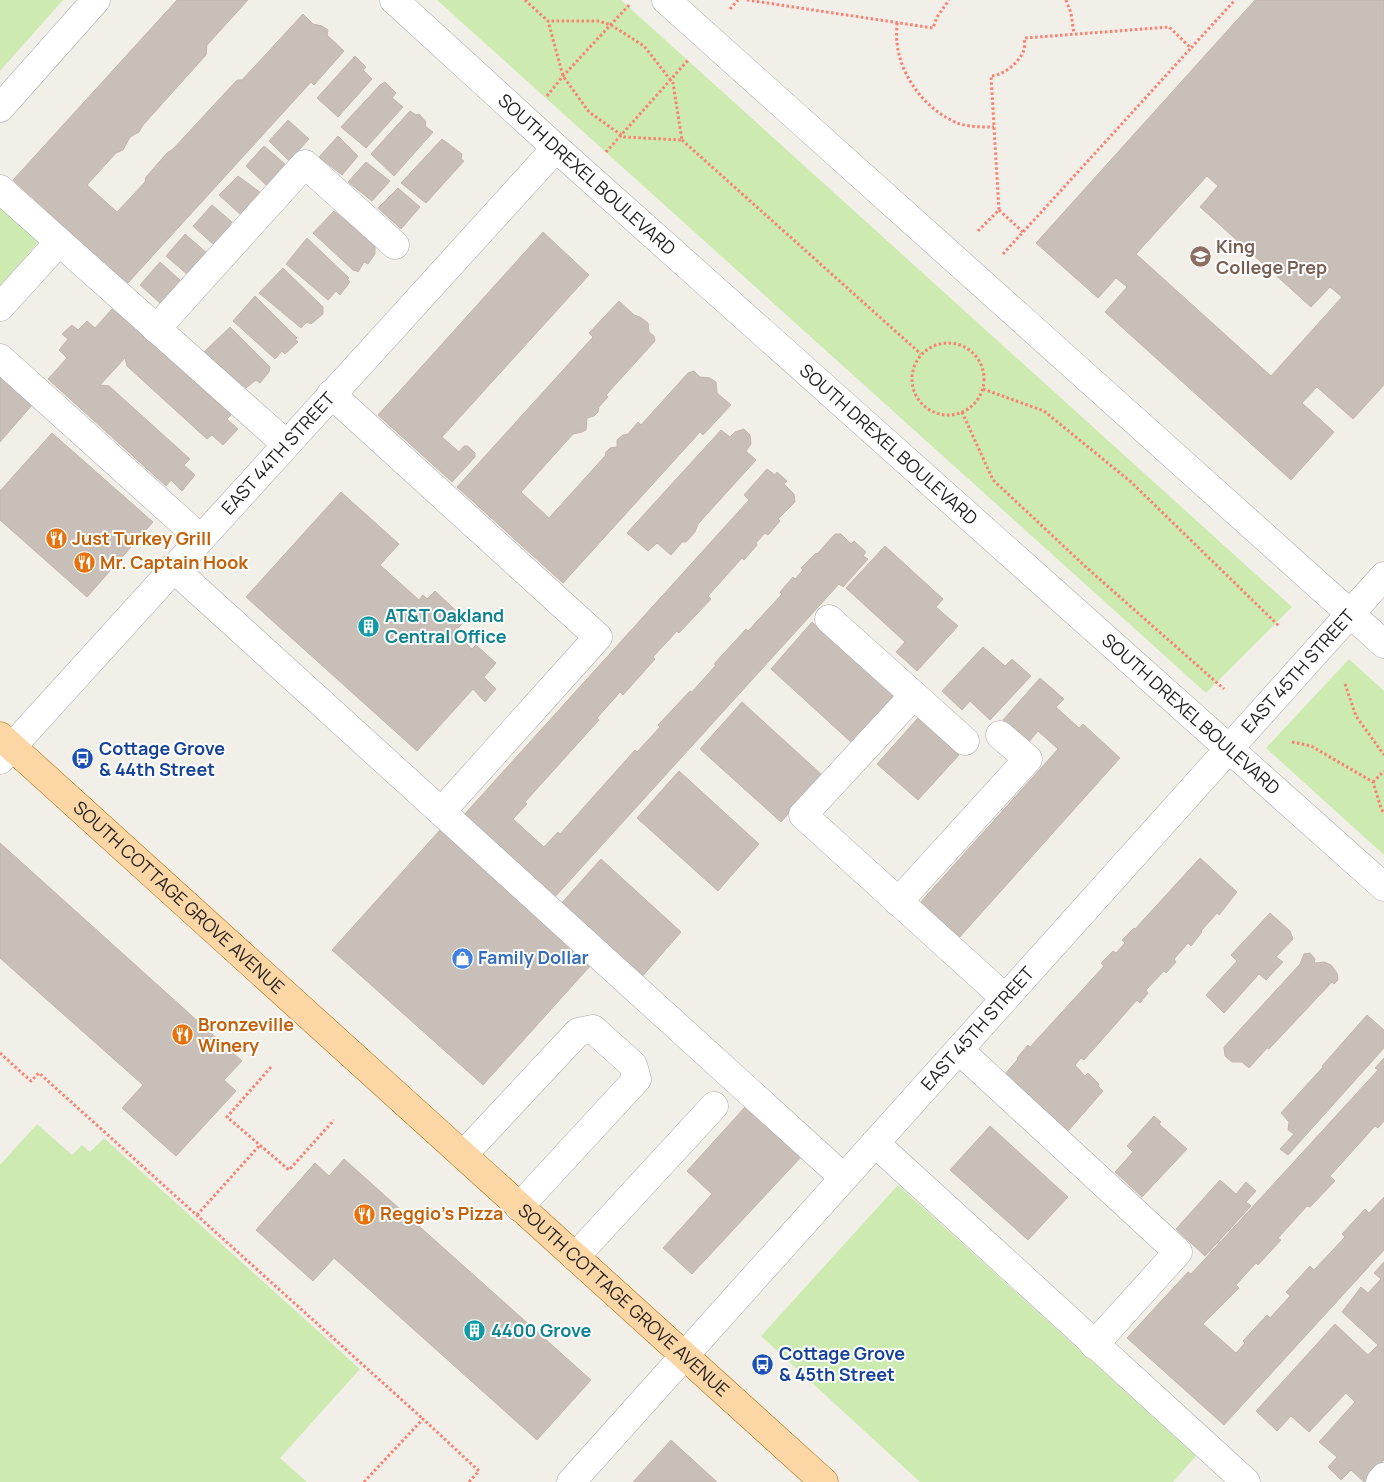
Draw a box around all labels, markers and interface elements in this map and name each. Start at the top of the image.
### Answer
street label: SOUTH DREXEL BOULEVARD [493,88,681,260]
place label: King College Prep [1216,234,1327,279]
school or university icon: King College Prep [1188,245,1212,269]
street label: SOUTH DREXEL BOULEVARD [795,358,983,530]
street label: EAST 44TH STREET [216,386,340,519]
place label: Just Turkey Grill [72,526,211,550]
restaurant icon: Just Turkey Grill [44,527,68,551]
place label: Mr. Captain Hook [100,550,249,574]
restaurant icon: Mr. Captain Hook [72,551,96,575]
place label: AT&T Oakland Central Office [385,603,507,648]
street label: EAST 45TH STREET [1236,604,1360,738]
building icon: AT&T Oakland Central Office [357,614,381,638]
street label: SOUTH DREXEL BOULEVARD [1097,628,1285,799]
place label: Cottage Grove & 44th Street [99,736,225,781]
bus stop icon: Cottage Grove & 44th Street [71,747,95,771]
street label: SOUTH COTTAGE GROVE AVENUE [69,795,290,999]
place label: Family Dollar [478,945,589,969]
shop icon: Family Dollar [450,946,474,970]
street label: EAST 45TH STREET [915,961,1039,1095]
place label: Bronzeville Winery [198,1012,294,1057]
restaurant icon: Bronzeville Winery [170,1023,194,1047]
street label: SOUTH COTTAGE GROVE AVENUE [514,1198,735,1401]
place label: Reggio's Pizza [380,1201,503,1225]
restaurant icon: Reggio's Pizza [352,1202,376,1226]
place label: 4400 Grove [491,1318,592,1342]
building icon: 4400 Grove [463,1319,487,1343]
place label: Cottage Grove & 45th Street [779,1341,905,1386]
bus stop icon: Cottage Grove & 45th Street [751,1352,775,1376]

